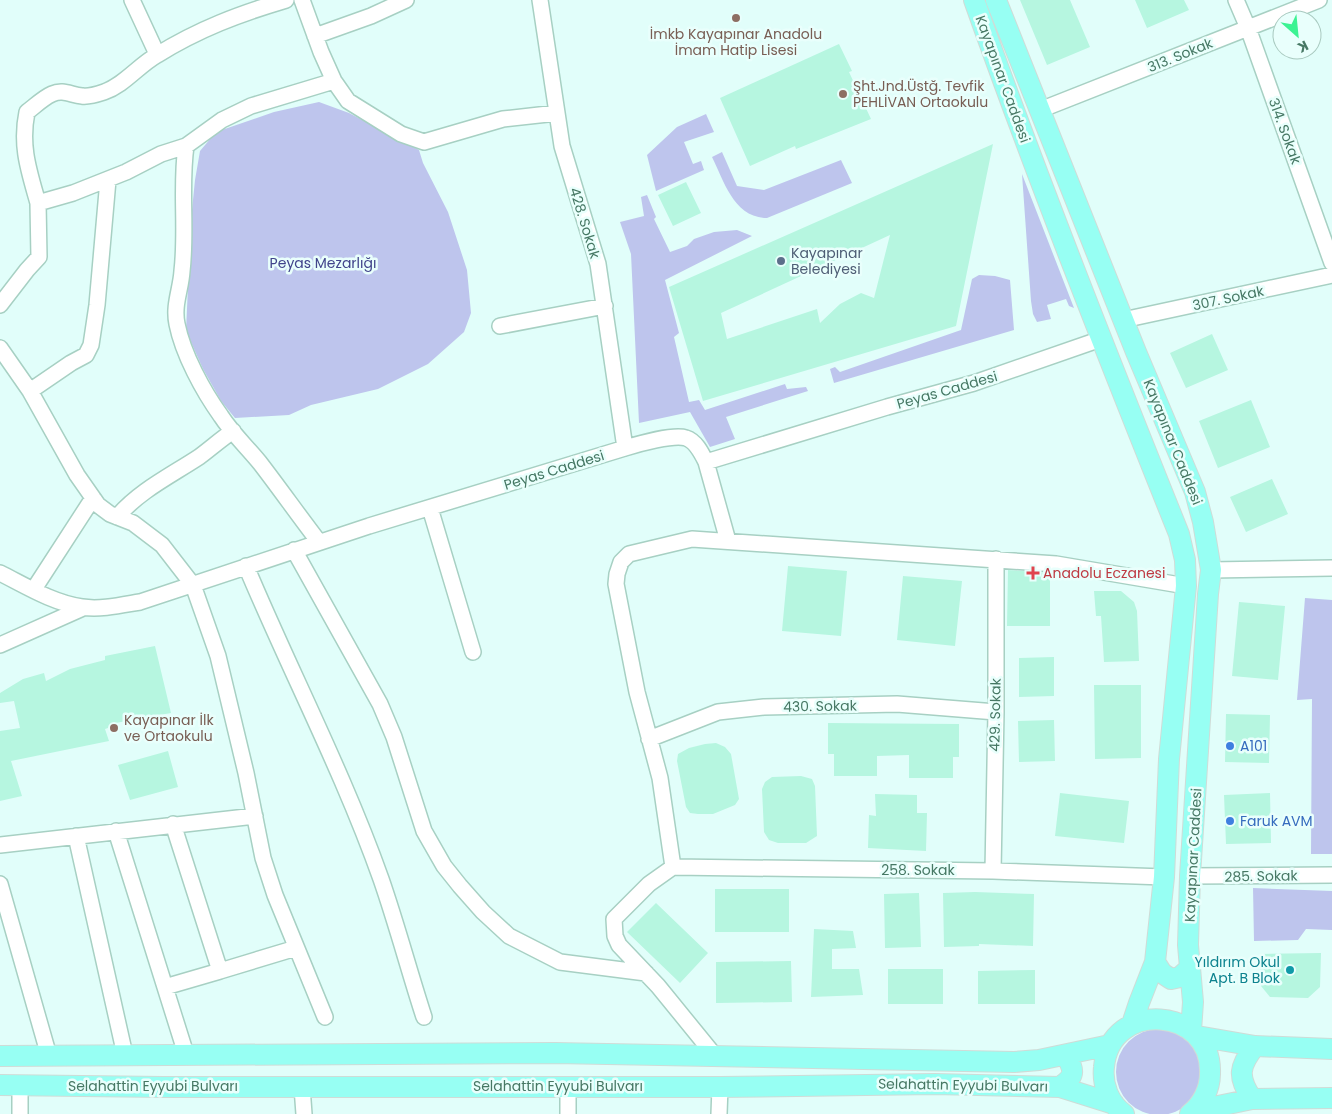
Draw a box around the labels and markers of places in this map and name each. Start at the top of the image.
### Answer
marker: İmkb Kayapınar Anadolu İmam Hatip Lisesi [730,12,742,24]
place label: İmkb Kayapınar Anadolu İmam Hatip Lisesi [650,24,822,60]
place label: Şht.Jnd.Üstğ. Tevfik PEHLİVAN Ortaokulu [853,76,988,112]
marker: Şht.Jnd.Üstğ. Tevfik PEHLİVAN Ortaokulu [837,88,849,100]
place label: Kayapınar Belediyesi [791,243,863,279]
marker: Kayapınar Belediyesi [775,255,787,267]
place label: Anadolu Eczanesi [1043,563,1165,583]
marker: Anadolu Eczanesi [1027,567,1039,579]
place label: Kayapınar İlk ve Ortaokulu [124,710,214,746]
marker: Kayapınar İlk ve Ortaokulu [108,722,120,734]
place label: A101 [1240,736,1267,756]
marker: A101 [1224,740,1236,752]
place label: Faruk AVM [1240,811,1313,831]
marker: Faruk AVM [1224,815,1236,827]
place label: Yıldırım Okul Apt. B Blok [1195,952,1281,988]
marker: Yıldırım Okul Apt. B Blok [1284,964,1296,976]

